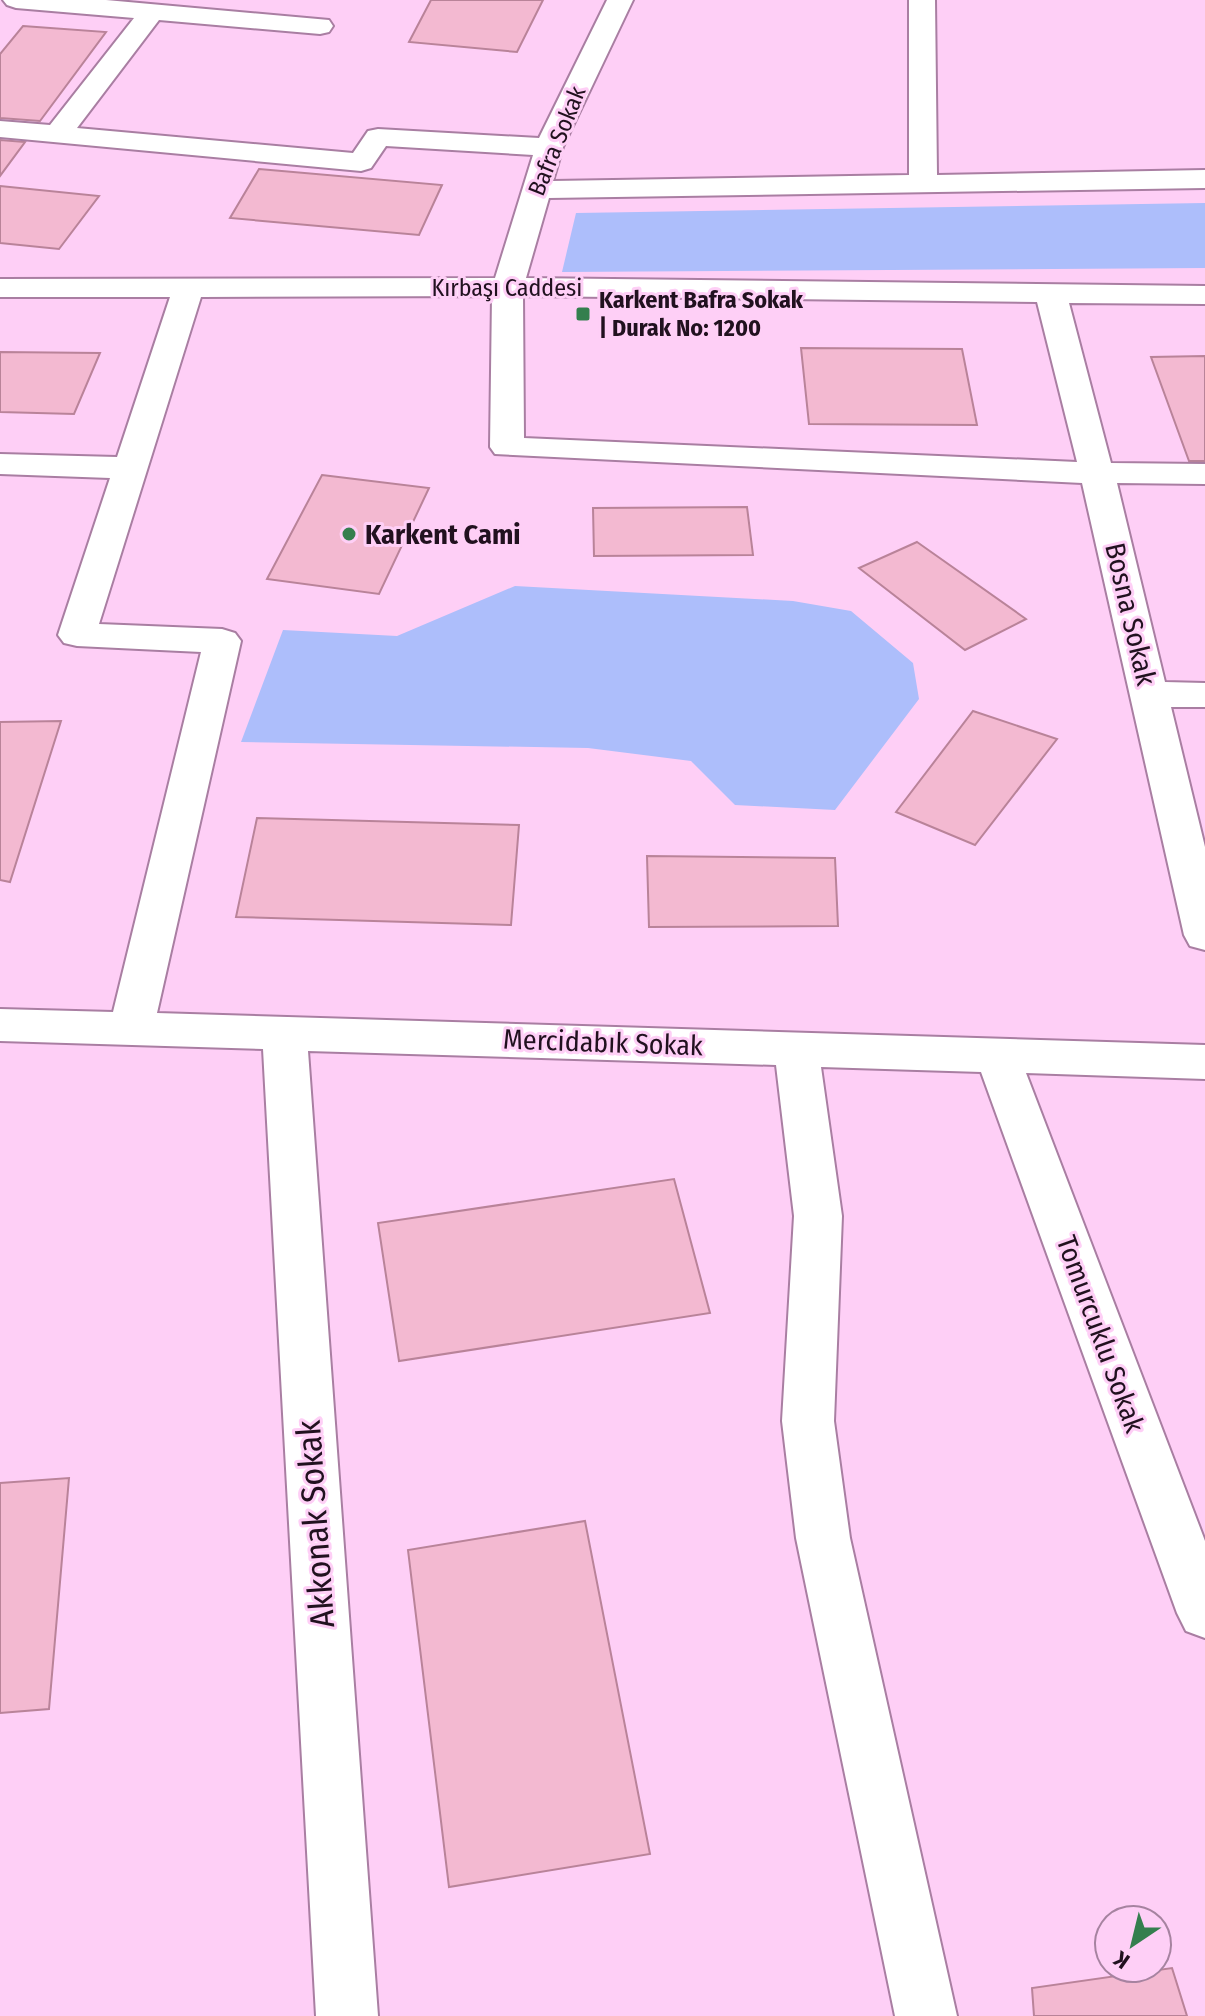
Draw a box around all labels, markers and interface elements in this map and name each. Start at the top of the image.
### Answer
street label: Bafra Sokak [522,81,592,200]
street label: Kırbaşı Caddesi [432,274,582,302]
place label: Karkent Bafra Sokak | Durak No: 1200 [599,286,804,342]
marker: Karkent Bafra Sokak | Durak No: 1200 [574,305,592,323]
place label: Karkent Cami [365,518,521,551]
marker: Karkent Cami [340,525,358,543]
street label: Bosna Sokak [1098,540,1163,689]
street label: Mercidabık Sokak [502,1023,704,1063]
street label: Tomurcuklu Sokak [1050,1231,1152,1438]
street label: Akkonak Sokak [288,1419,343,1629]
north arrow [1093,1904,1173,1984]
text: K [1108,1945,1135,1975]

